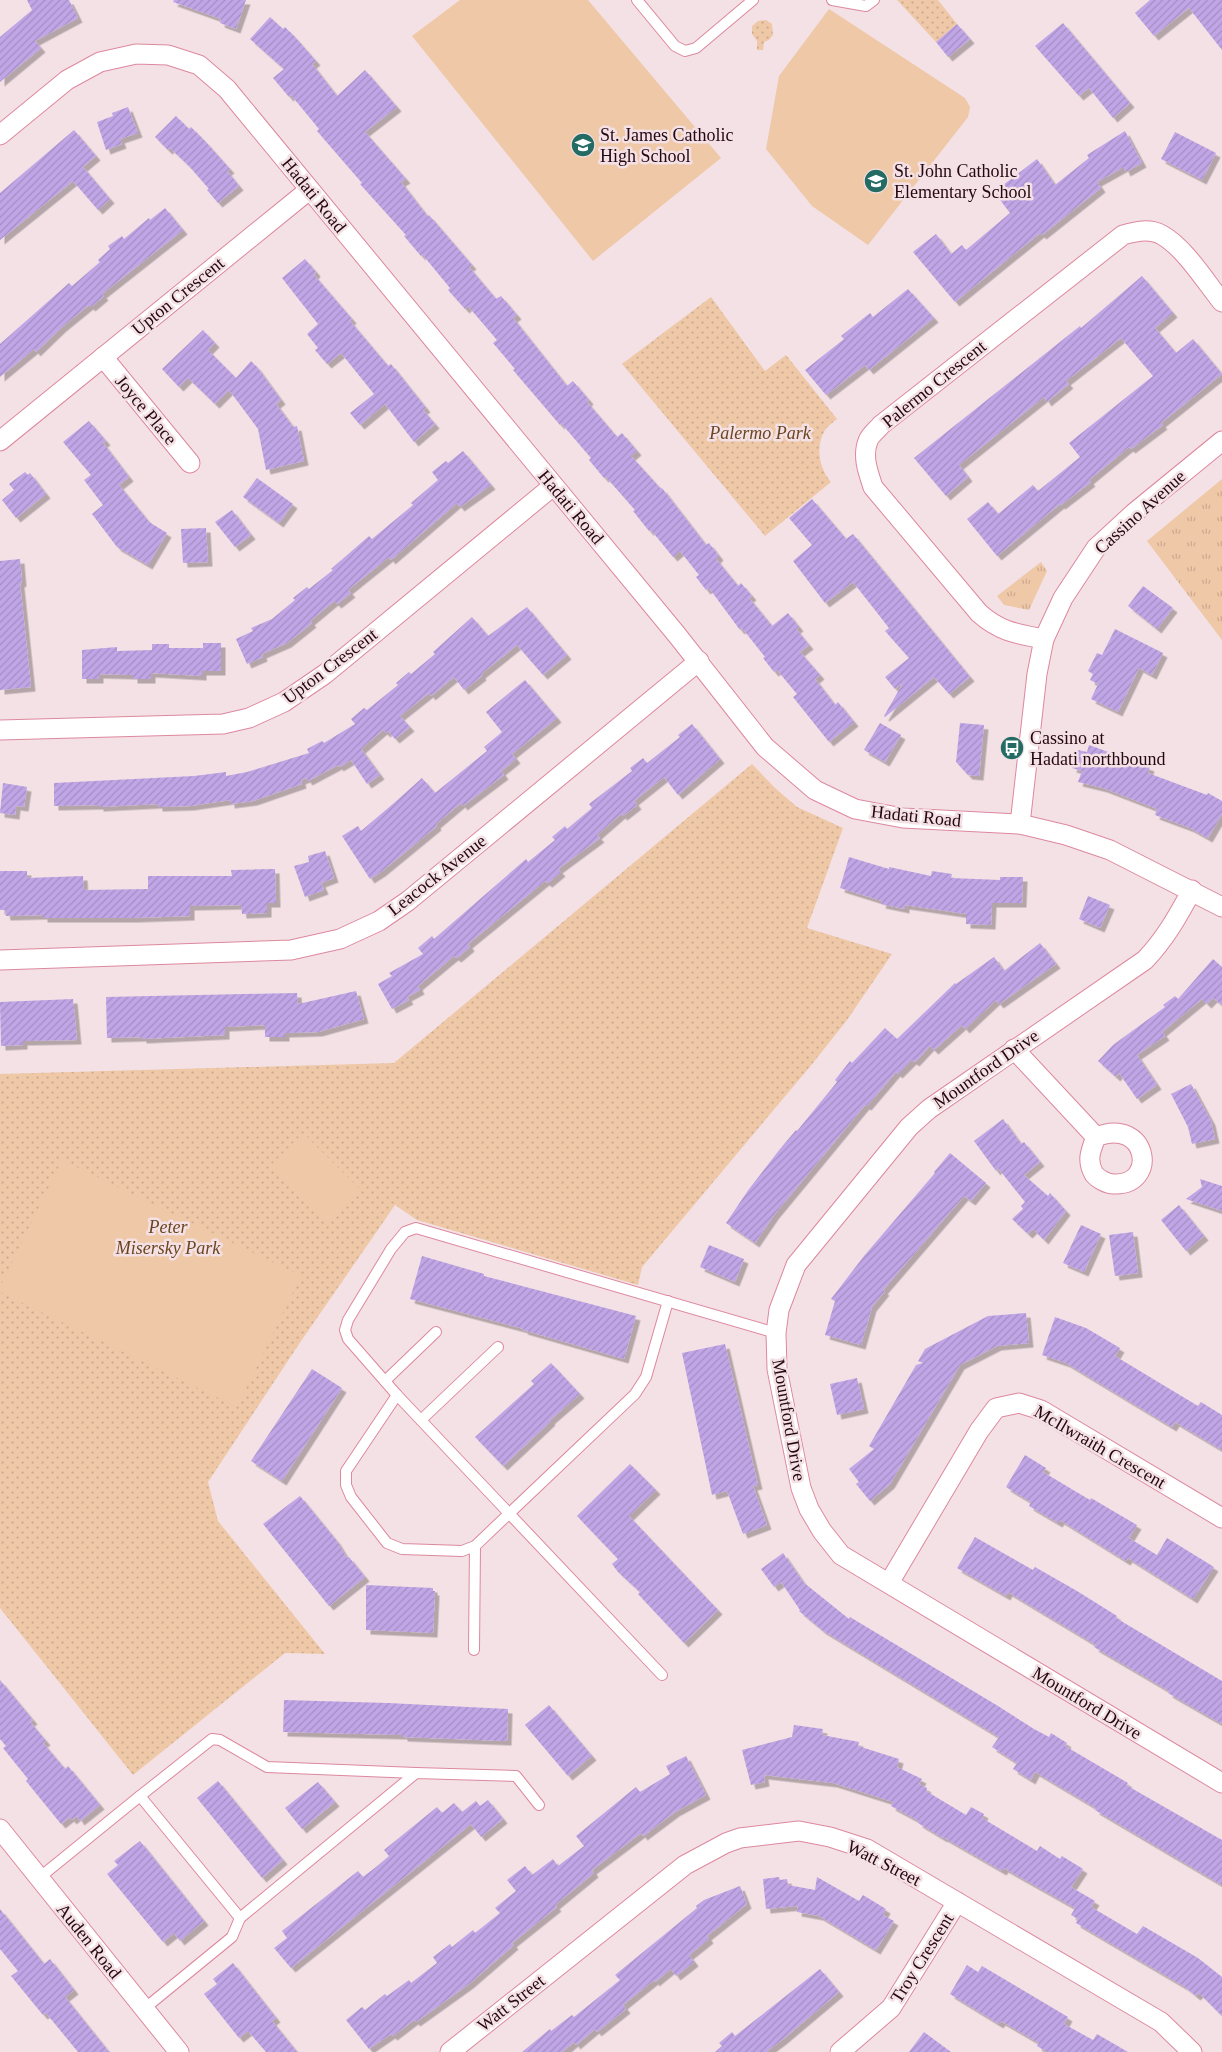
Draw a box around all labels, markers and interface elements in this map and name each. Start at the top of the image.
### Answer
place label: St. James Catholic High School [600,125,734,166]
school or university icon: St. James Catholic High School [570,132,596,158]
street label: Hadati Road [278,154,350,236]
place label: St. John Catholic Elementary School [894,161,1031,202]
school or university icon: St. John Catholic Elementary School [863,168,889,194]
street label: Upton Crescent [128,253,228,339]
street label: Palermo Crescent [878,336,990,432]
street label: Joyce Place [111,371,181,449]
park label: Palermo Park [708,423,812,443]
street label: Hadati Road [534,466,608,548]
street label: Cassino Avenue [1091,466,1189,558]
street label: Upton Crescent [279,624,381,708]
place label: Cassino at Hadati northbound [1030,728,1165,769]
bus stop icon: Cassino at Hadati northbound [999,735,1025,761]
street label: Hadati Road [870,801,962,831]
street label: Leacock Avenue [384,830,490,920]
street label: Mountford Drive [930,1025,1042,1113]
park label: Peter Misersky Park [115,1217,221,1258]
street label: Mountford Drive [768,1357,810,1483]
street label: McIlwraith Crescent [1031,1401,1169,1493]
street label: Mountford Drive [1029,1663,1145,1743]
street label: Watt Street [844,1836,924,1890]
street label: Auden Road [53,1900,125,1982]
street label: Troy Crescent [887,1910,957,2006]
street label: Watt Street [473,1970,549,2036]

